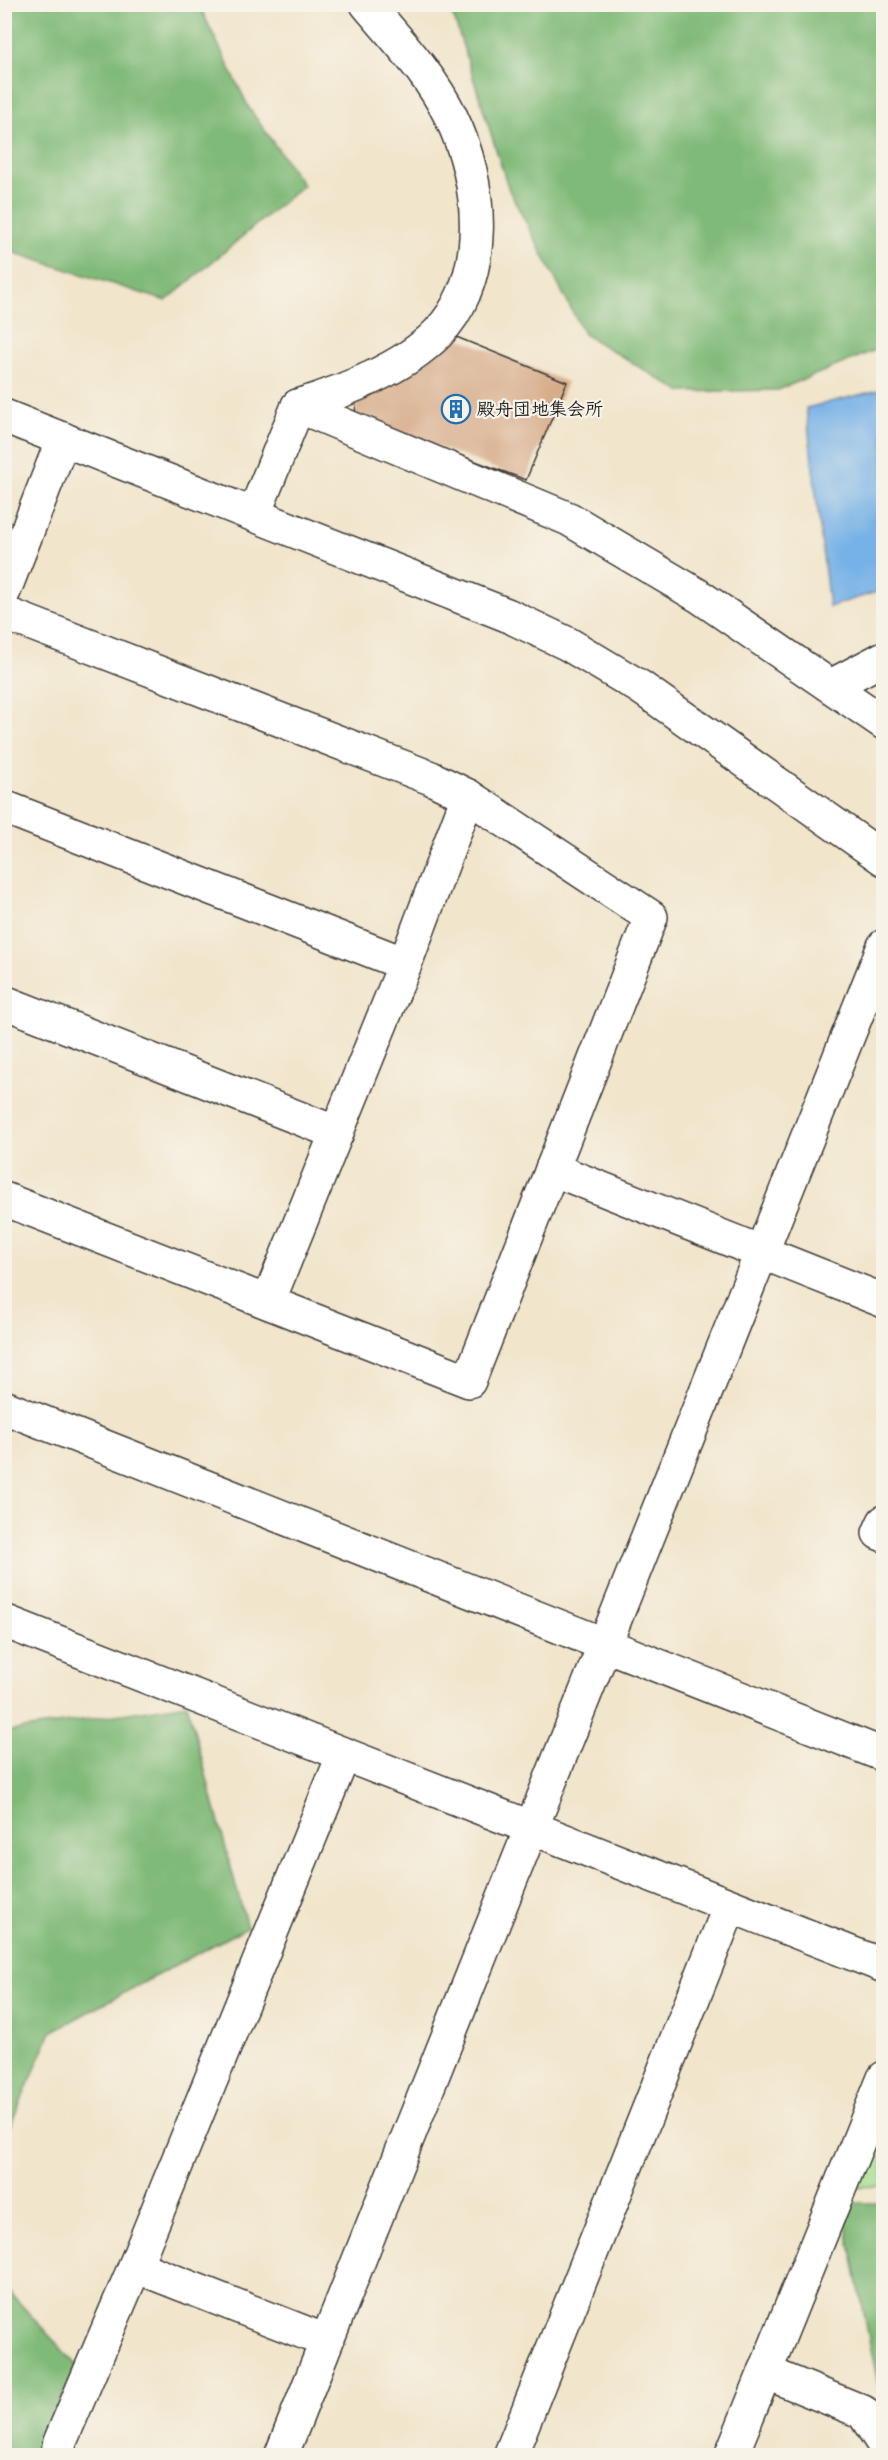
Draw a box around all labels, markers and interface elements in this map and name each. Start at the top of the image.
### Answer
building icon: 殿舟団地集会所 [440,393,472,425]
place label: 殿舟団地集会所 [477,396,603,421]

